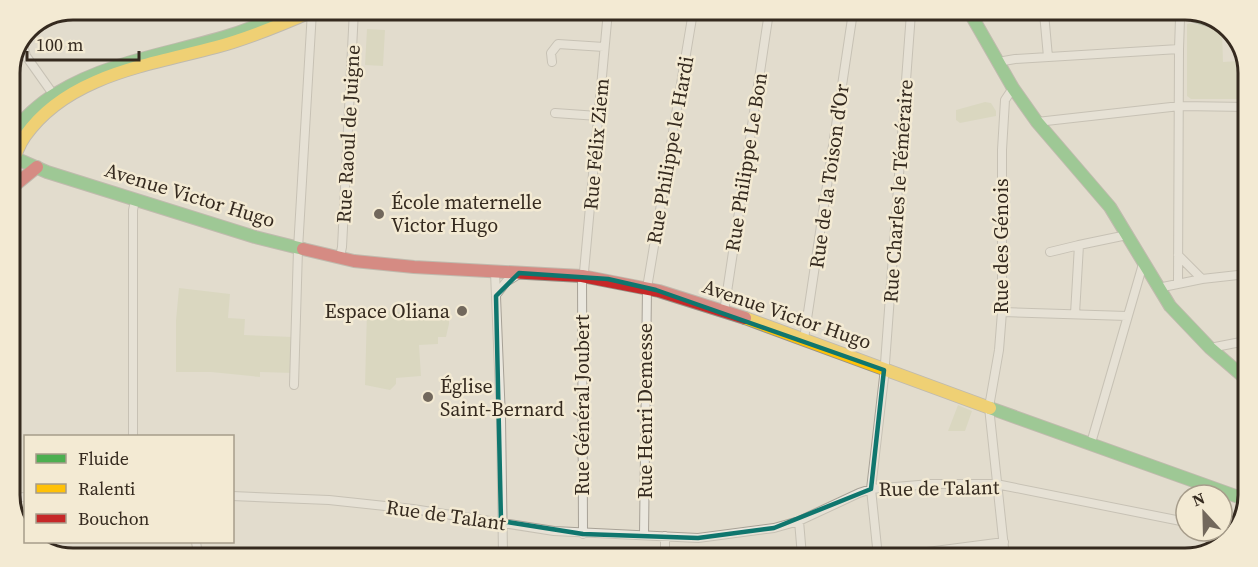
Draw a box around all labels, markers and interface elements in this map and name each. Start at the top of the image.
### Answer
scale bar [27,24,140,62]
text: 100 m [36,32,83,57]
street label: Rue Raoul de Juigne [329,44,367,224]
street label: Rue Philippe le Hardi [640,54,700,246]
street label: Rue Philippe Le Bon [718,70,774,254]
street label: Rue Félix Ziem [576,77,616,211]
street label: Rue Charles le Téméraire [876,78,920,304]
street label: Rue de la Toison d'Or [802,81,856,270]
street label: Avenue Victor Hugo [101,156,279,234]
street label: Rue des Génois [987,178,1015,314]
place label: École maternelle Victor Hugo [391,188,542,239]
marker: École maternelle Victor Hugo [372,207,386,221]
street label: Avenue Victor Hugo [699,272,875,356]
place label: Espace Oliana [325,297,451,325]
marker: Espace Oliana [455,304,469,318]
street label: Rue Général Joubert [568,314,596,495]
street label: Rue Henri Demesse [631,323,659,499]
place label: Église Saint-Bernard [440,372,565,423]
marker: Église Saint-Bernard [421,390,435,404]
legend [24,435,234,543]
text: Fluide [78,446,129,471]
street label: Rue de Talant [878,473,1000,503]
text: Ralenti [78,476,135,501]
north arrow [1174,483,1234,543]
text: N [1189,487,1208,511]
street label: Rue de Talant [384,493,508,537]
text: Bouchon [78,506,150,531]

